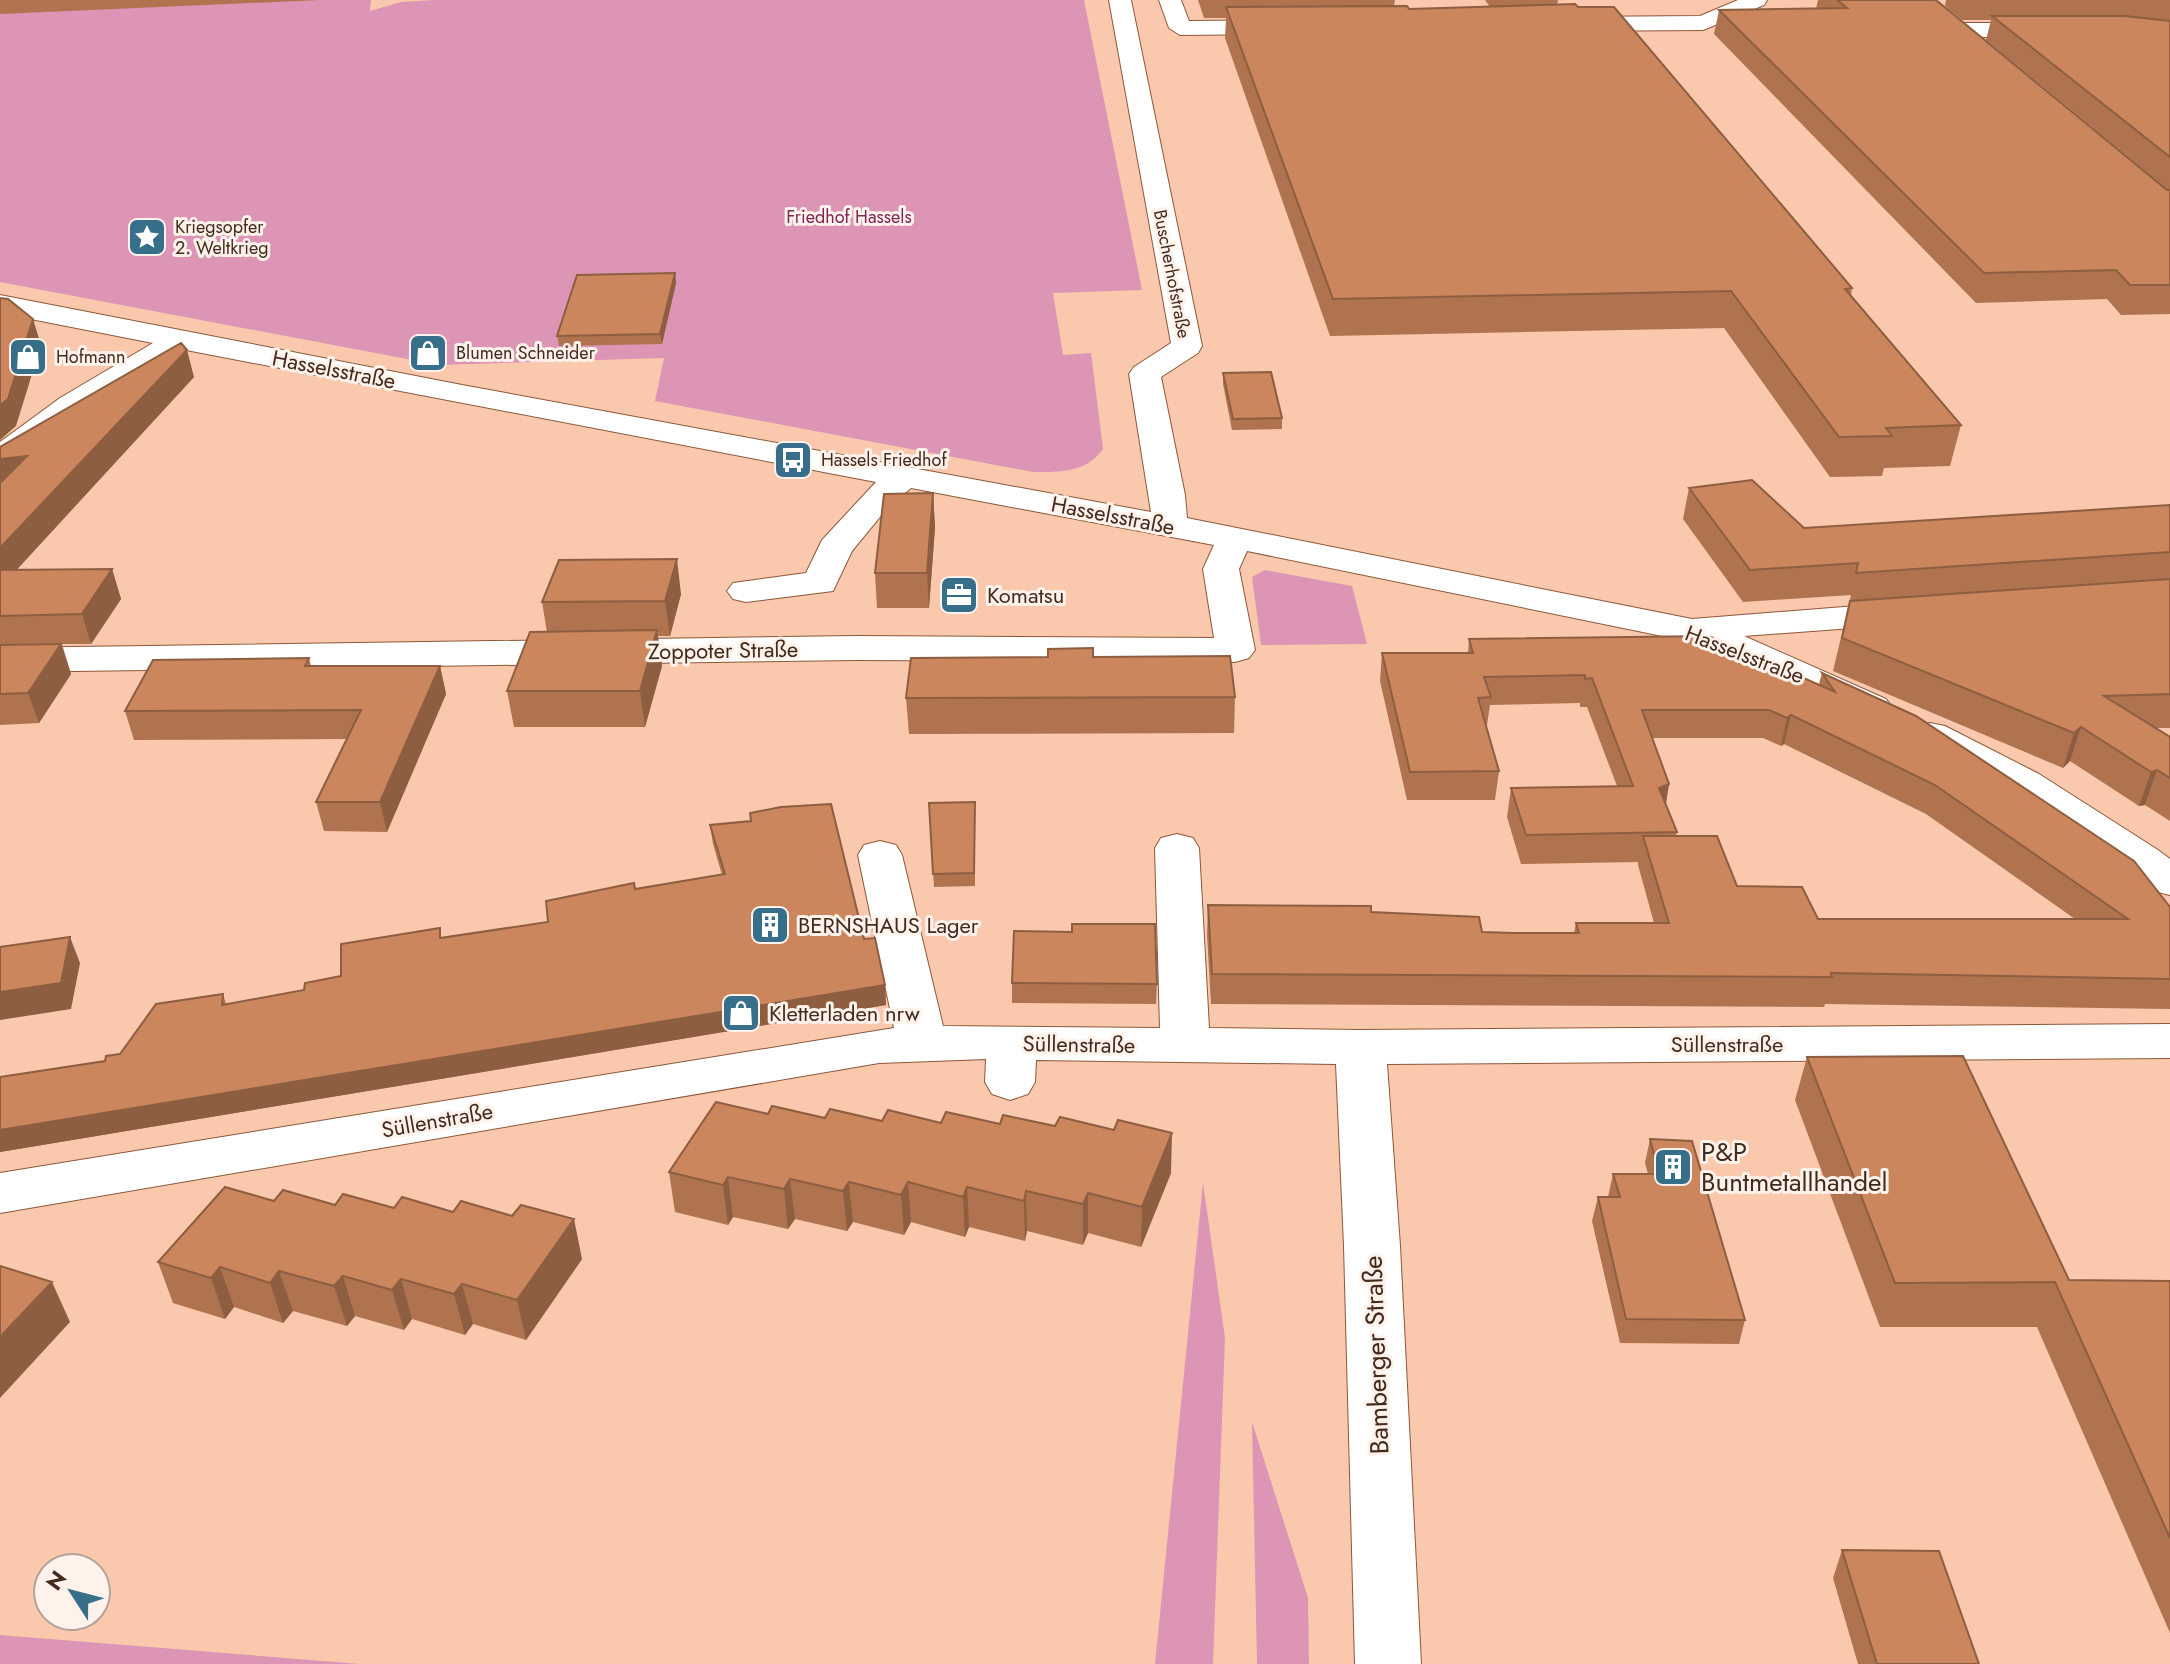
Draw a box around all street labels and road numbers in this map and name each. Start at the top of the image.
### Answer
street label: Buscherhofstraße [1147,207,1197,341]
street label: Hasselsstraße [269,341,399,397]
street label: Hasselsstraße [1048,487,1178,543]
street label: Hasselsstraße [1681,617,1809,691]
street label: Zoppoter Straße [648,633,798,667]
street label: Süllenstraße [1022,1027,1136,1061]
street label: Süllenstraße [1671,1028,1783,1060]
street label: Süllenstraße [379,1094,495,1146]
street label: Bamberger Straße [1354,1255,1398,1455]

